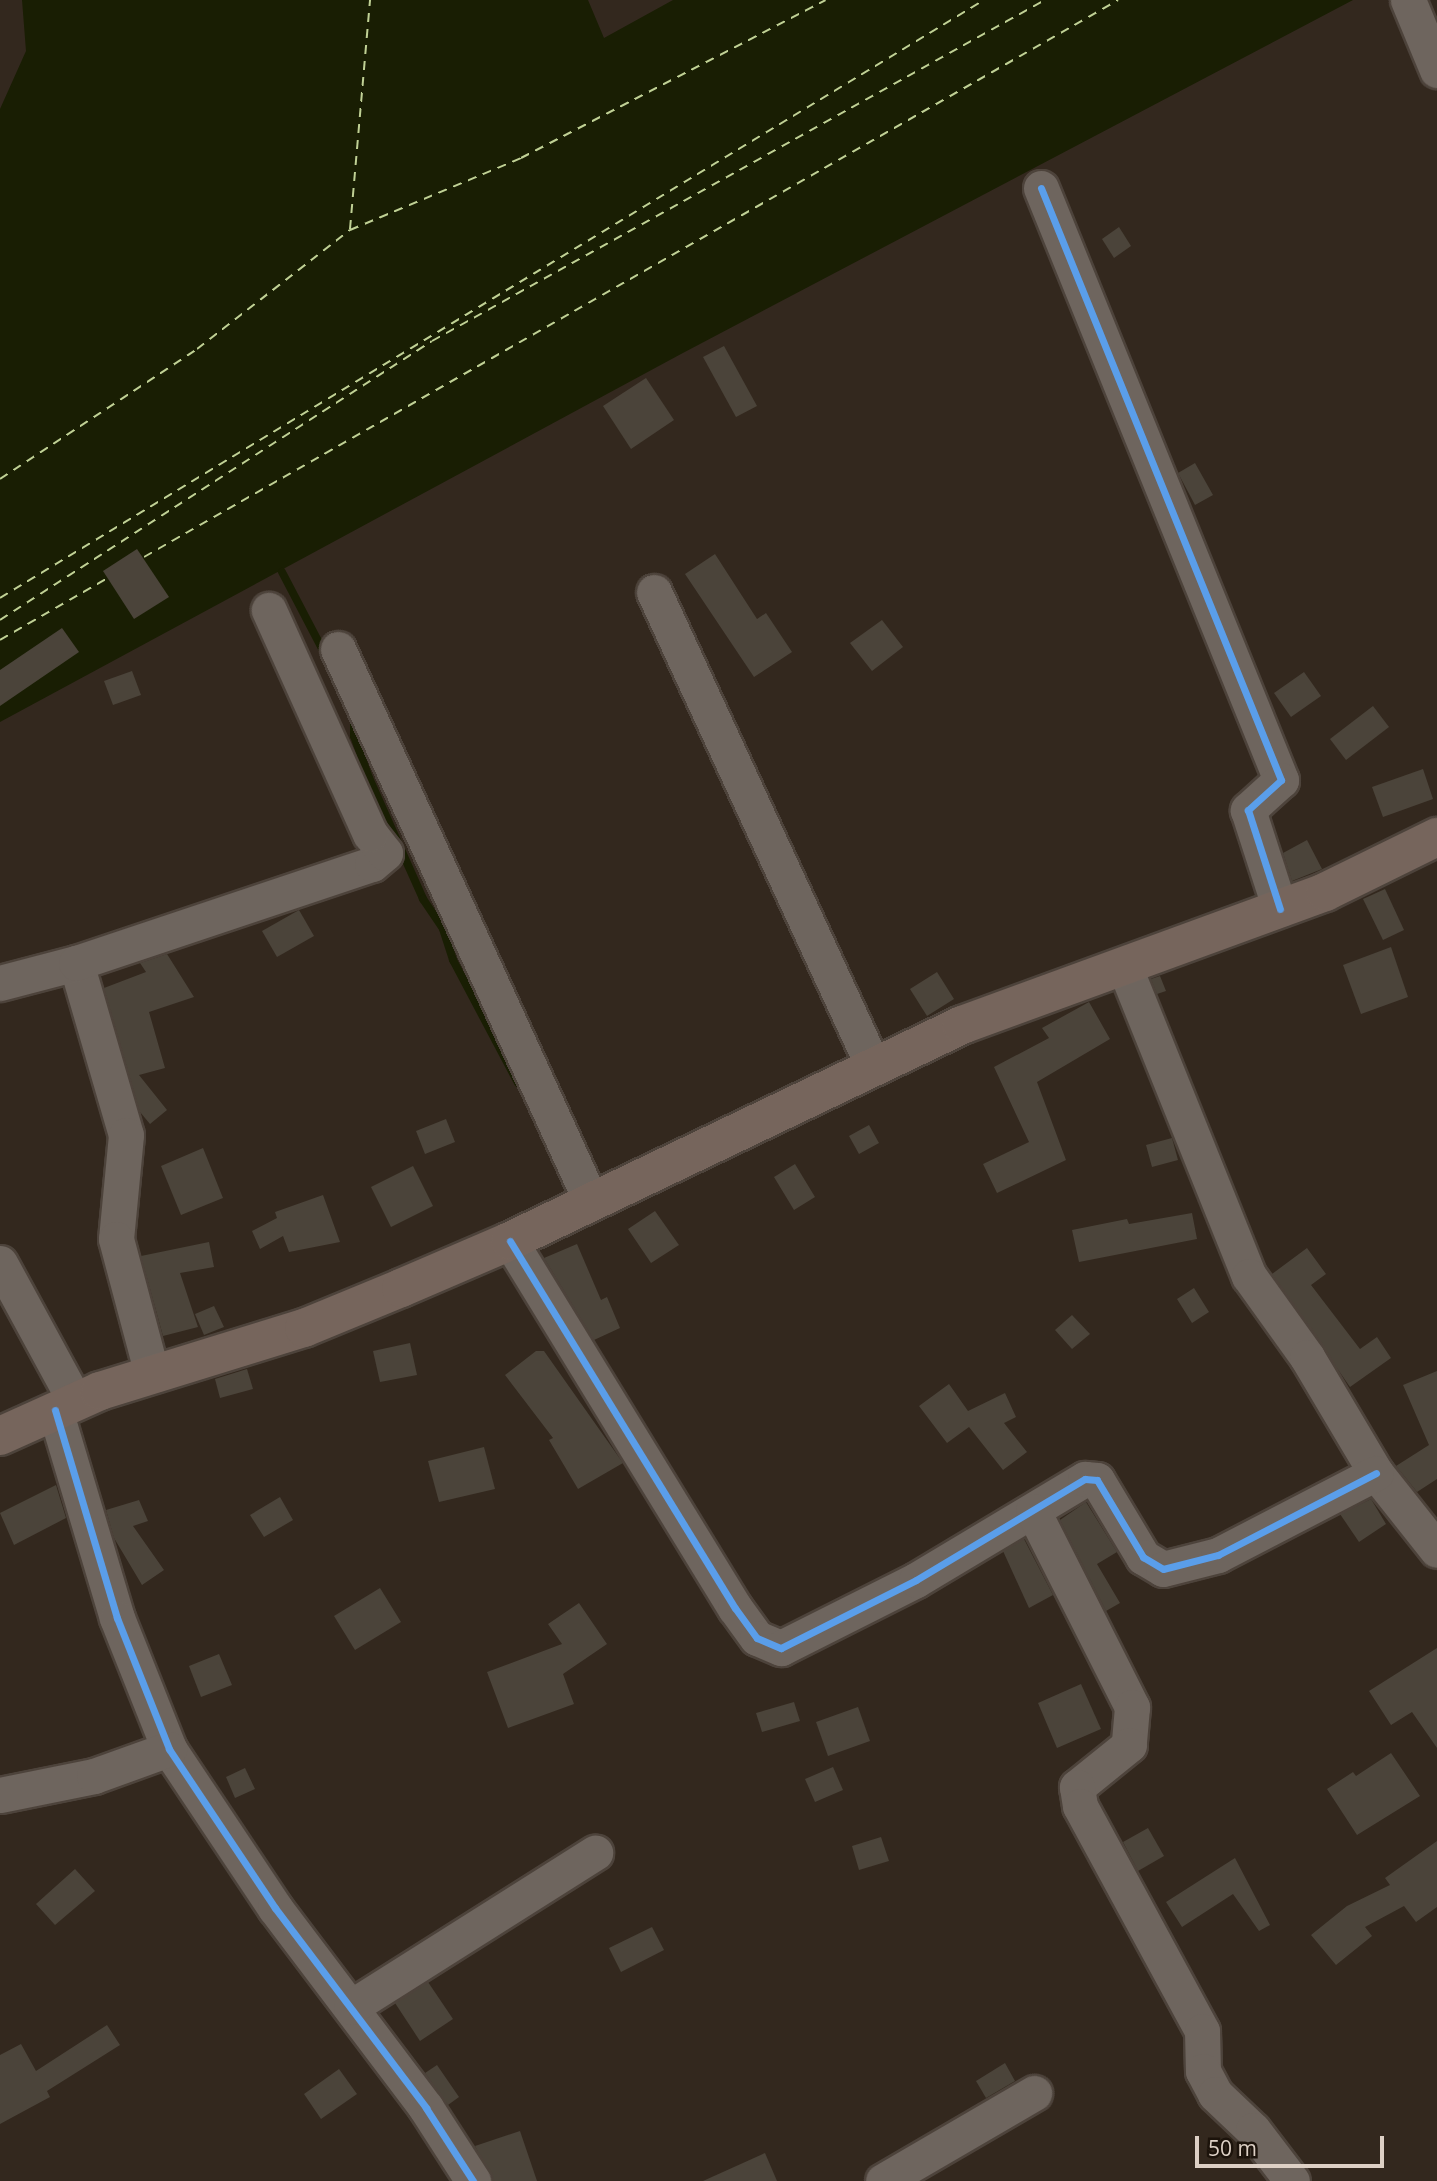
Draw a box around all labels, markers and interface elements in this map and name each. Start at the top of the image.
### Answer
scale bar [1199,2122,1388,2166]
text: 50 m [1208,2134,1257,2162]

